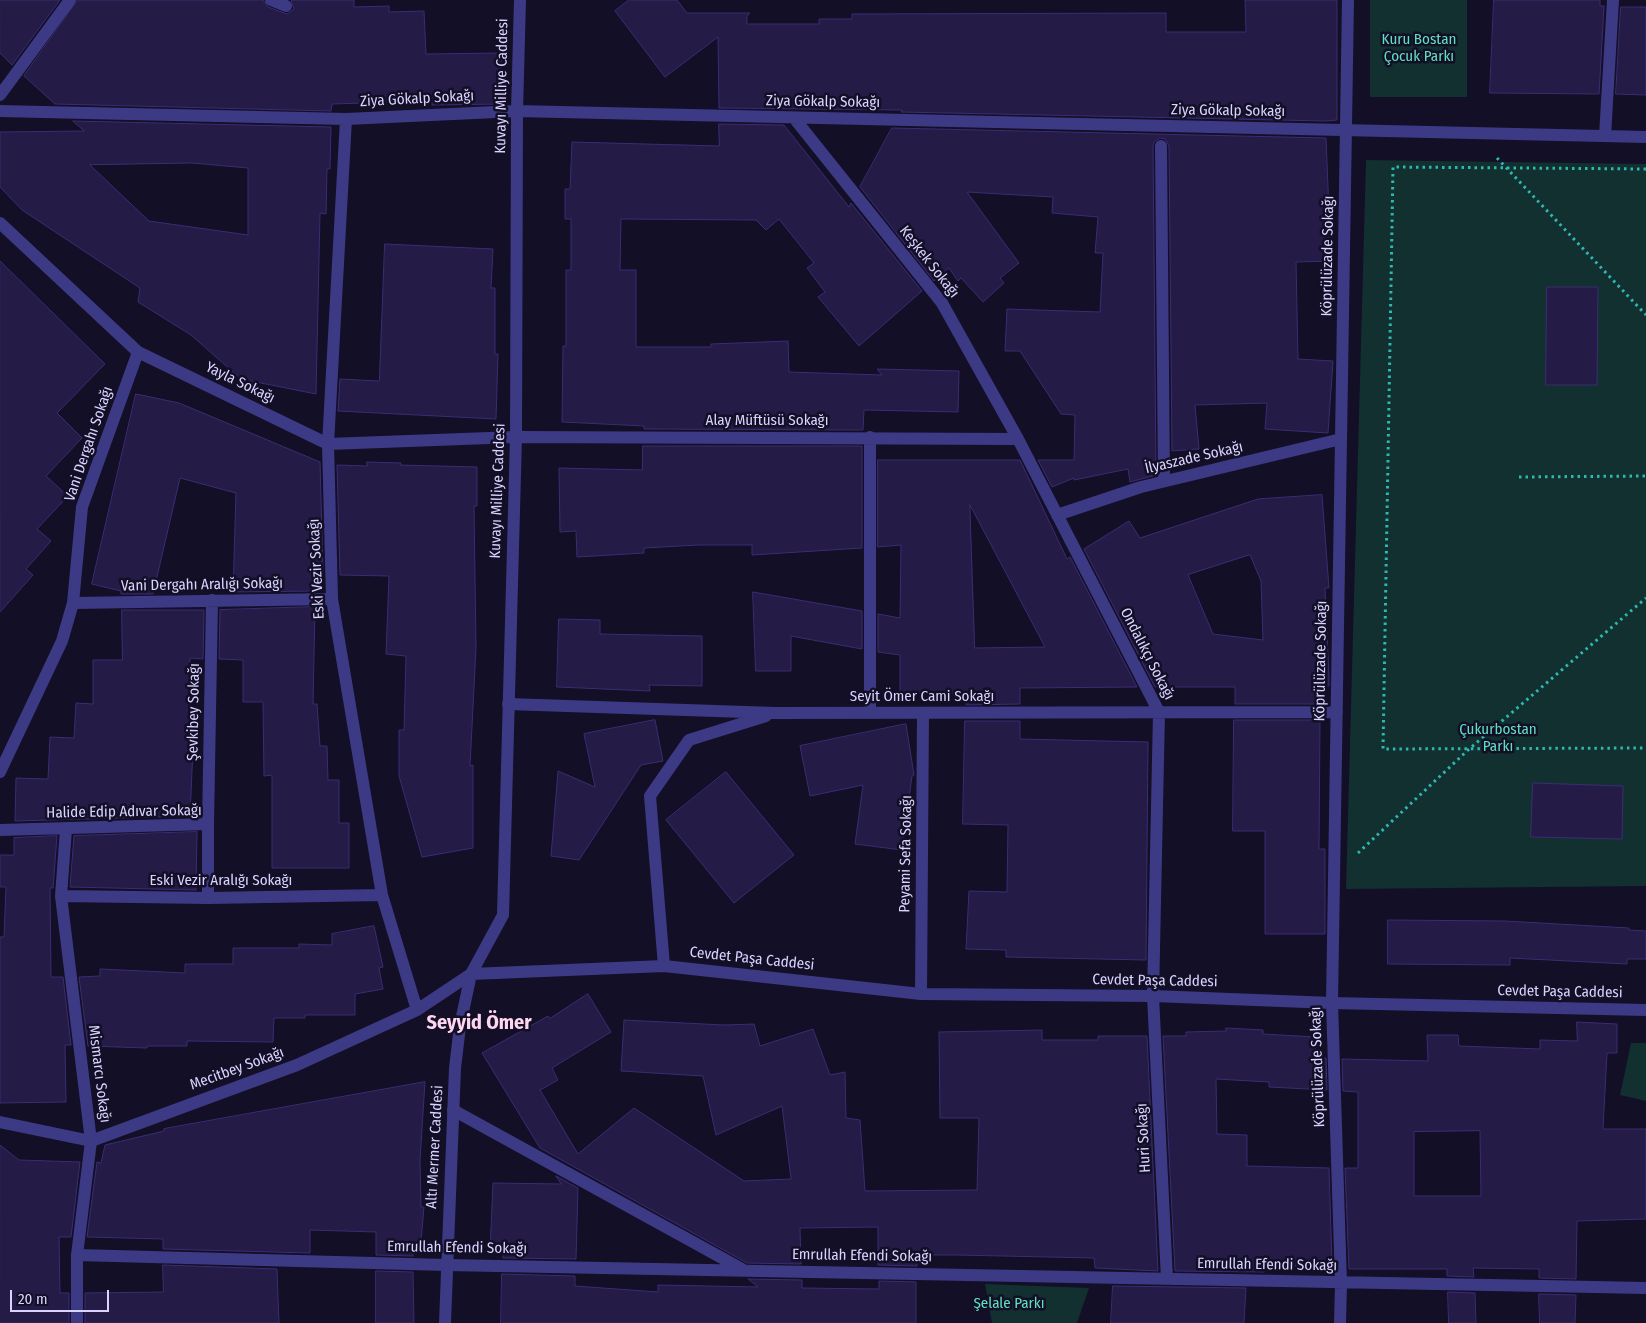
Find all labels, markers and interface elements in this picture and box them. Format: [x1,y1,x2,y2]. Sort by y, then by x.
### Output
street label: Kuvayı Milliye Caddesi [492,18,512,154]
park label: Kuru Bostan Çocuk Parkı [1382,31,1456,66]
street label: Ziya Gökalp Sokağı [359,87,475,111]
street label: Ziya Gökalp Sokağı [766,92,880,112]
street label: Ziya Gökalp Sokağı [1171,101,1285,121]
street label: Köprülüzade Sokağı [1318,196,1338,316]
street label: Keşkek Sokağı [895,222,963,302]
street label: Yayla Sokağı [202,358,278,408]
street label: Vani Dergahı Sokağı [61,384,117,504]
street label: Alay Müftüsü Sokağı [706,412,828,430]
street label: Kuvayı Milliye Caddesi [487,423,509,559]
street label: İlyaszade Sokağı [1143,438,1245,478]
street label: Eski Vezir Sokağı [305,518,329,620]
street label: Vani Dergahı Aralığı Sokağı [121,575,283,595]
street label: Köprülüzade Sokağı [1311,601,1331,721]
street label: Ondalıkçı Sokağı [1116,605,1178,703]
street label: Şevkibey Sokağı [184,663,204,761]
street label: Seyit Ömer Cami Sokağı [850,688,994,706]
park label: Çukurbostan Parkı [1459,721,1537,756]
street label: Peyami Sefa Sokağı [896,795,916,913]
street label: Halide Edip Adıvar Sokağı [46,802,202,822]
street label: Eski Vezir Aralığı Sokağı [150,872,292,890]
street label: Cevdet Paşa Caddesi [689,944,815,974]
street label: Cevdet Paşa Caddesi [1092,971,1218,991]
street label: Cevdet Paşa Caddesi [1497,982,1623,1002]
street label: Köprülüzade Sokağı [1307,1006,1329,1128]
district label: Seyyid Ömer [427,1011,531,1035]
street label: Mismarcı Sokağı [84,1024,114,1124]
street label: Meсitbey Sokağı [187,1044,287,1094]
street label: Altı Mermer Caddesi [423,1085,447,1209]
street label: Huri Sokağı [1133,1103,1155,1173]
street label: Emrullah Efendi Sokağı [387,1238,527,1258]
street label: Emrullah Efendi Sokağı [792,1246,932,1266]
street label: Emrullah Efendi Sokağı [1197,1255,1337,1275]
scale bar [12,1280,111,1312]
text: 20 m [18,1290,48,1308]
park label: Şelale Parkı [973,1295,1045,1313]

